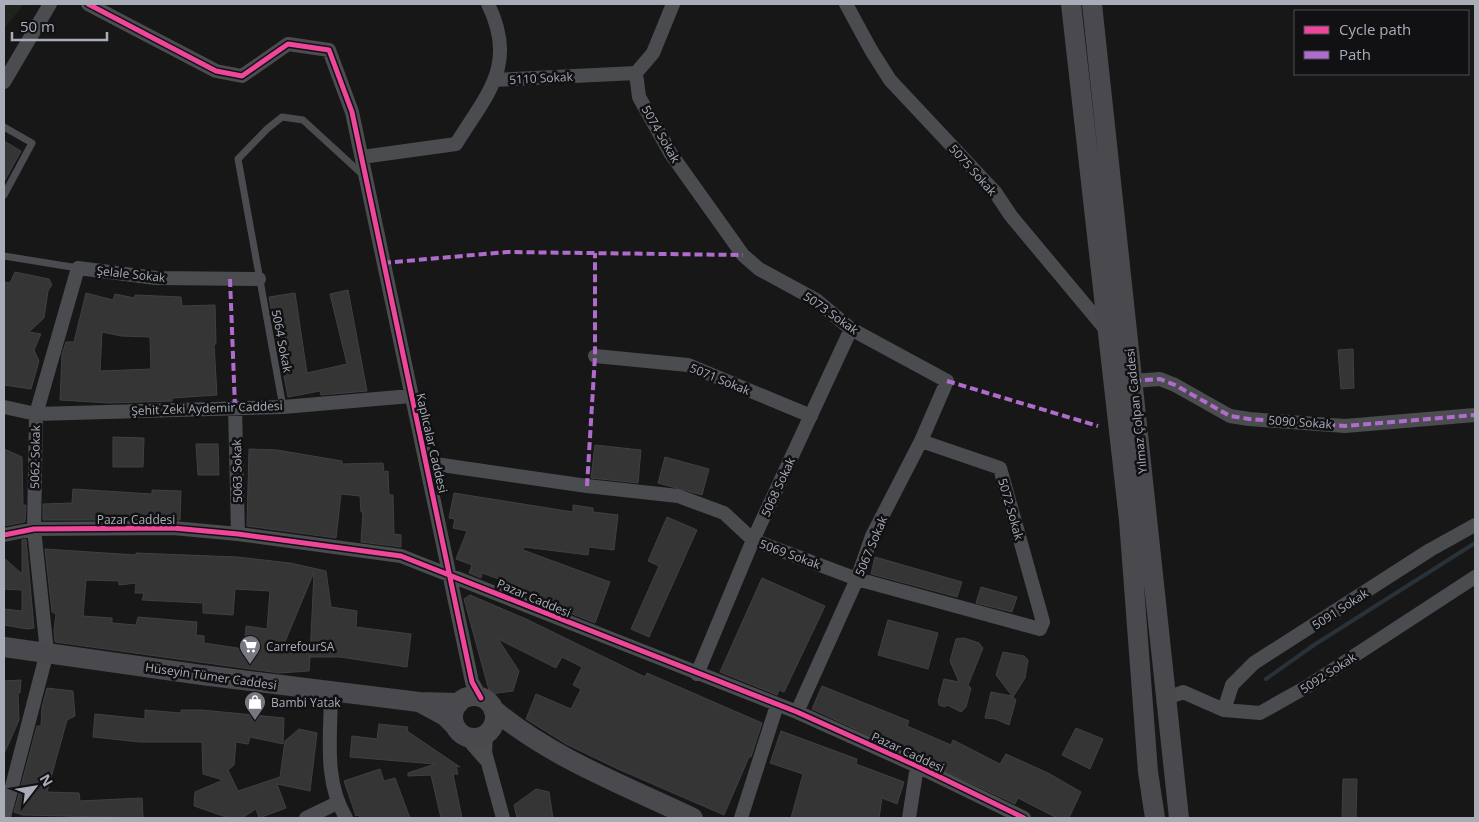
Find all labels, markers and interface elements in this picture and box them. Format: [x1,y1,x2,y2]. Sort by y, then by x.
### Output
scale bar [12,10,108,42]
legend [1294,10,1469,75]
text: 50 m [20,16,55,36]
text: Cycle path [1339,19,1411,39]
text: Path [1339,44,1371,64]
street label: 5110 Sokak [509,68,574,88]
street label: 5074 Sokak [638,102,685,166]
street label: 5075 Sokak [945,141,1001,200]
street label: Şelale Sokak [96,262,167,286]
street label: 5073 Sokak [800,288,863,339]
street label: 5064 Sokak [268,308,297,375]
street label: Yılmaz Çolpan Caddesi [1121,347,1151,475]
street label: 5071 Sokak [687,359,753,399]
street label: Kaplıcalar Caddesi [412,391,452,495]
street label: Şehit Zeki Aydemir Caddesi [131,397,283,419]
street label: 5090 Sokak [1268,411,1333,433]
street label: 5062 Sokak [26,424,44,489]
street label: 5063 Sokak [228,438,246,503]
street label: 5068 Sokak [757,454,799,519]
street label: 5072 Sokak [994,476,1028,543]
street label: Pazar Caddesi [97,511,175,528]
street label: 5067 Sokak [851,513,892,579]
street label: 5069 Sokak [757,535,823,573]
street label: Pazar Caddesi [494,575,574,621]
street label: 5091 Sokak [1309,584,1372,633]
supermarket icon: CarrefourSA [238,634,262,665]
place label: CarrefourSA [266,638,335,655]
street label: 5092 Sokak [1297,648,1360,697]
street label: Hüseyin Tümer Caddesi [144,658,278,694]
shop icon: Bambi Yatak [243,690,267,721]
place label: Bambi Yatak [271,694,341,711]
street label: Pazar Caddesi [869,728,947,776]
north arrow [10,762,60,812]
text: N [35,770,58,790]

